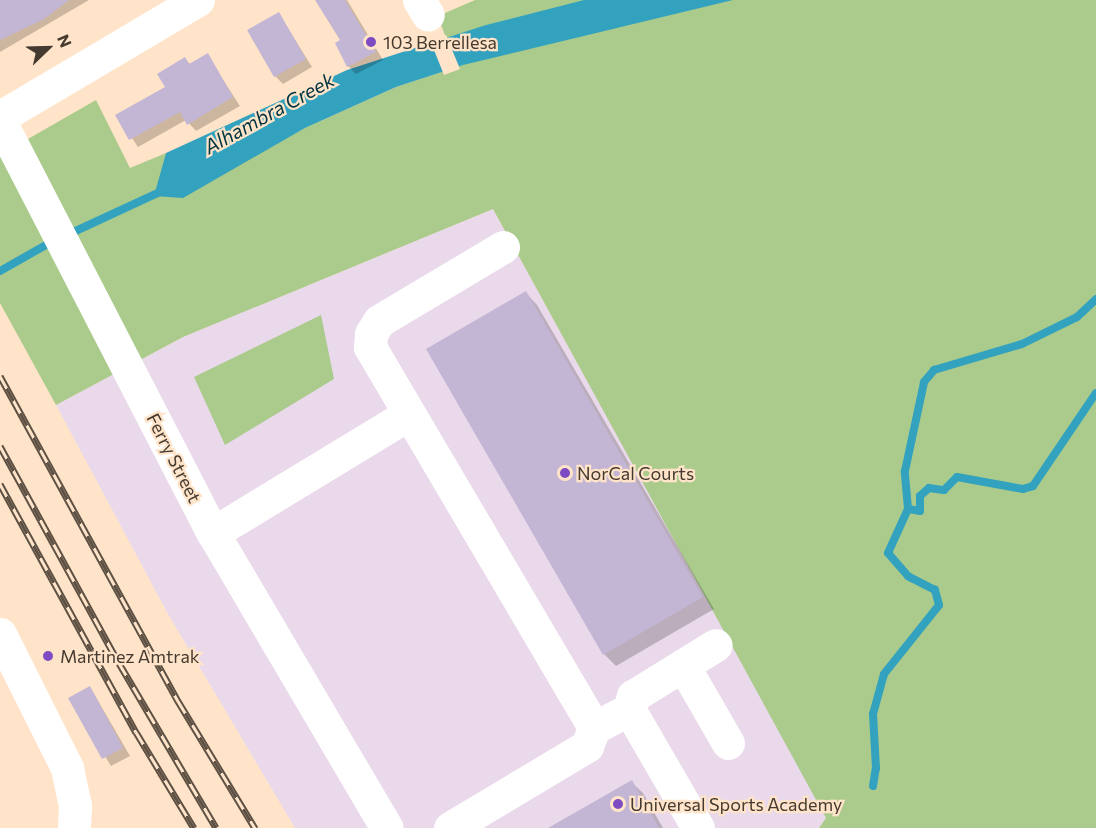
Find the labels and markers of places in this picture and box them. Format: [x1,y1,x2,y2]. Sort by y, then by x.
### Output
place label: 103 Berrellesa [383,31,497,53]
marker: 103 Berrellesa [364,35,378,49]
place label: NorCal Courts [577,462,694,484]
marker: NorCal Courts [558,466,572,480]
place label: Martinez Amtrak [60,645,200,667]
marker: Martinez Amtrak [41,649,55,663]
place label: Universal Sports Academy [630,793,842,815]
marker: Universal Sports Academy [611,797,625,811]

